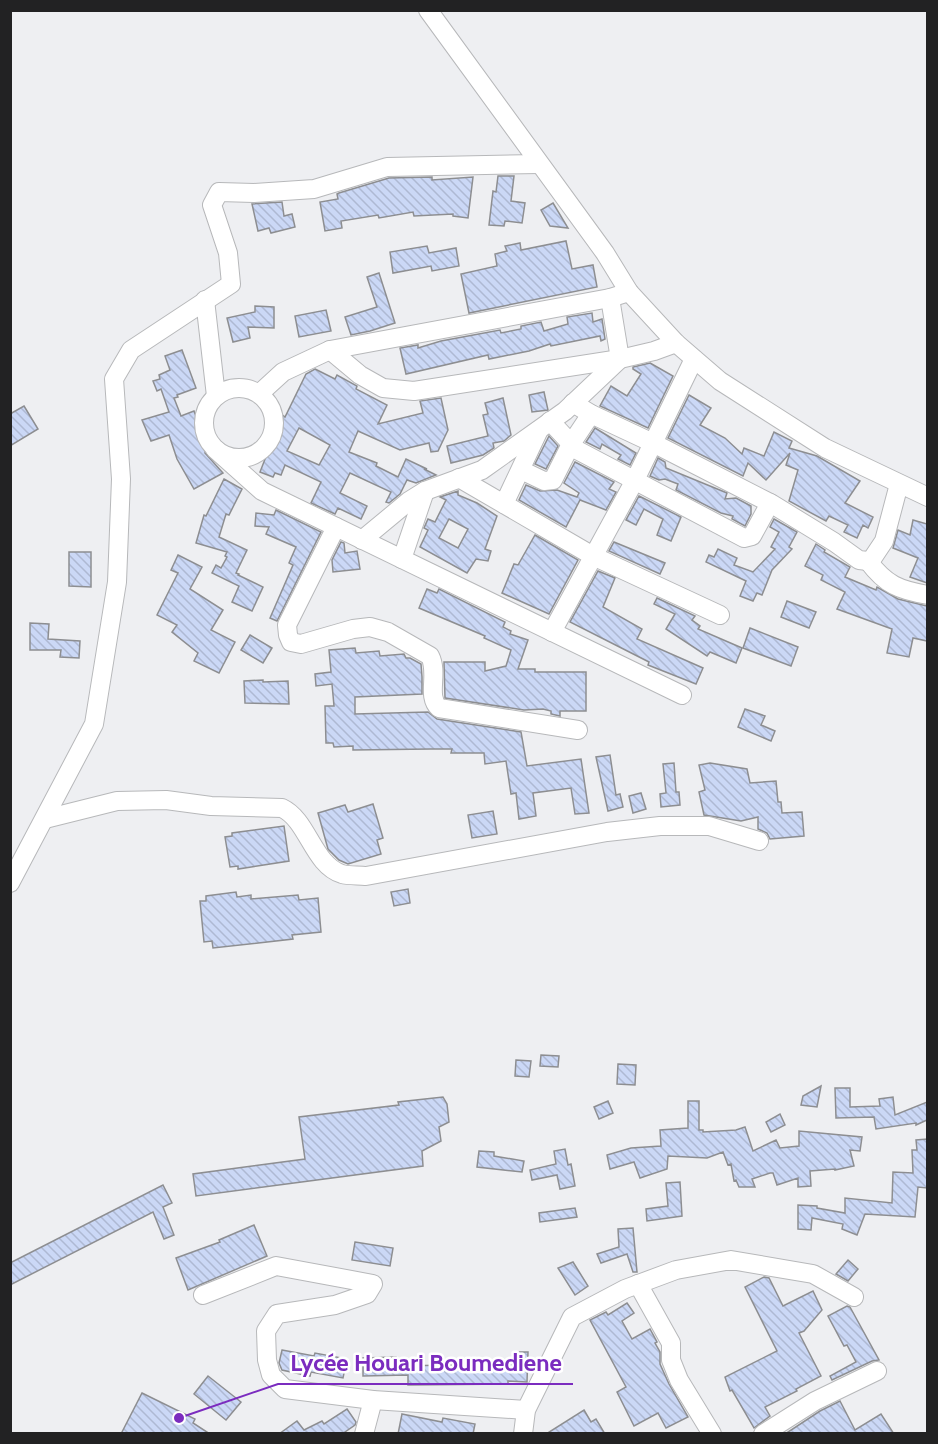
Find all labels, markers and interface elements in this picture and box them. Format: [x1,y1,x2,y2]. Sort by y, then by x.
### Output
callout: Lycée Houari Boumediene [278,1342,573,1384]
text: Lycée Houari Boumediene [290,1348,562,1377]

